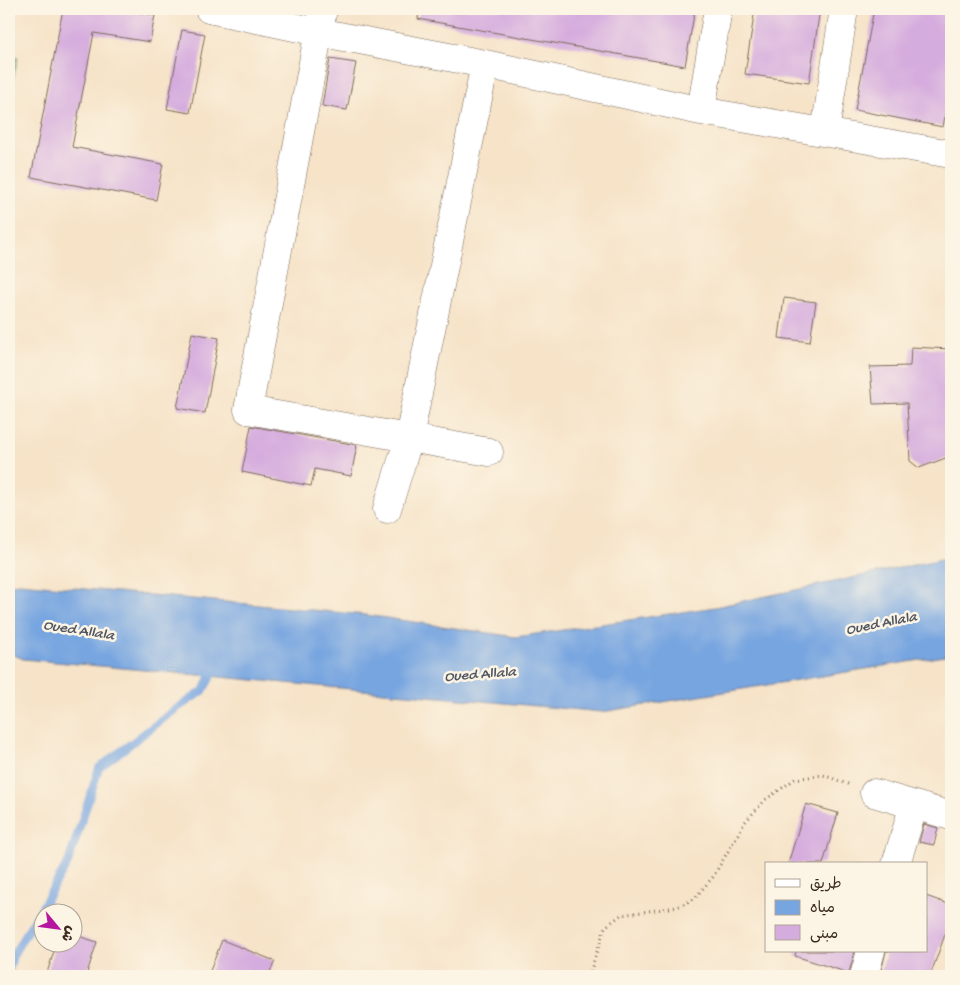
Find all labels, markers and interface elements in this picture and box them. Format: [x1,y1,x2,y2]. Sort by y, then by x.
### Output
water label: Oued Allala [845,608,920,640]
water label: Oued Allala [42,616,117,646]
water label: Oued Allala [444,663,518,686]
legend [765,862,928,952]
text: طريق [810,876,842,894]
text: مياه [810,900,835,918]
north arrow [32,902,82,952]
text: ش [56,922,78,944]
text: مبنى [810,926,838,944]

